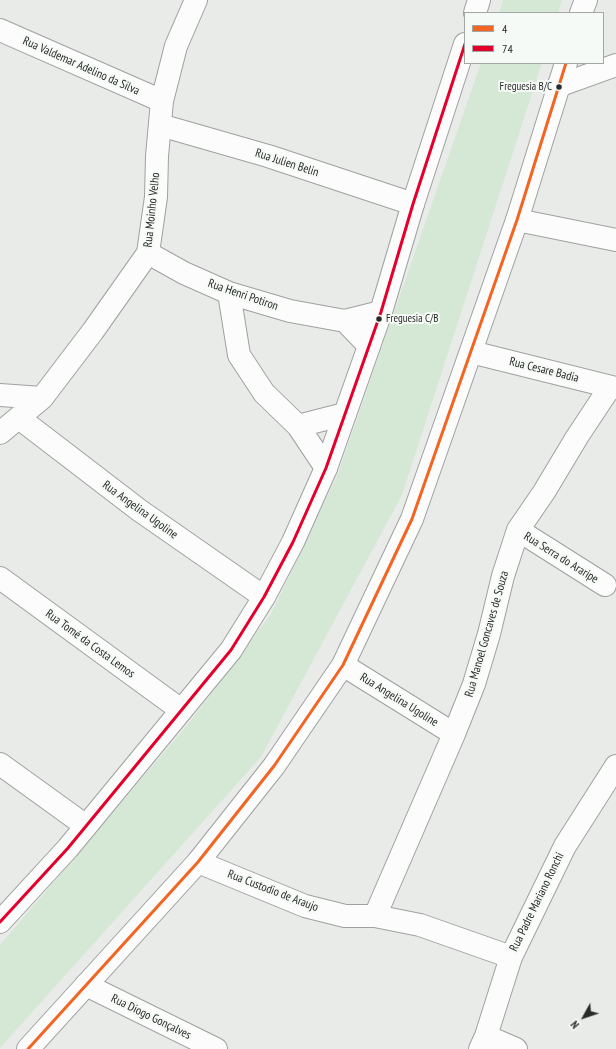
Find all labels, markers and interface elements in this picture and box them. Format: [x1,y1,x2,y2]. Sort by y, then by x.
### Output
legend [464,12,604,64]
text: 4 [502,21,507,36]
street label: Rua Valdemar Adelino da Silva [20,34,142,98]
text: 74 [502,41,513,56]
place label: Freguesia B/C [500,80,552,94]
marker: Freguesia B/C [554,82,564,92]
street label: Rua Julien Belin [253,146,321,180]
street label: Rua Moinho Velho [141,172,163,248]
street label: Rua Henri Potiron [206,276,280,314]
place label: Freguesia C/B [386,312,438,326]
marker: Freguesia C/B [374,314,384,324]
street label: Rua Cesare Badia [508,354,580,386]
street label: Rua Angelina Ugoline [100,478,180,542]
street label: Rua Serra do Araripe [521,529,601,587]
street label: Rua Manoel Goncaves de Souza [462,569,512,699]
street label: Rua Tomé da Costa Lemos [42,607,138,681]
street label: Rua Angelina Ugoline [357,670,441,730]
street label: Rua Padre Mariano Ronchi [507,850,567,954]
street label: Rua Custodio de Araujo [225,867,321,915]
street label: Rua Diogo Gonçalves [109,991,193,1043]
north arrow [564,997,604,1037]
text: N [568,1018,582,1031]

